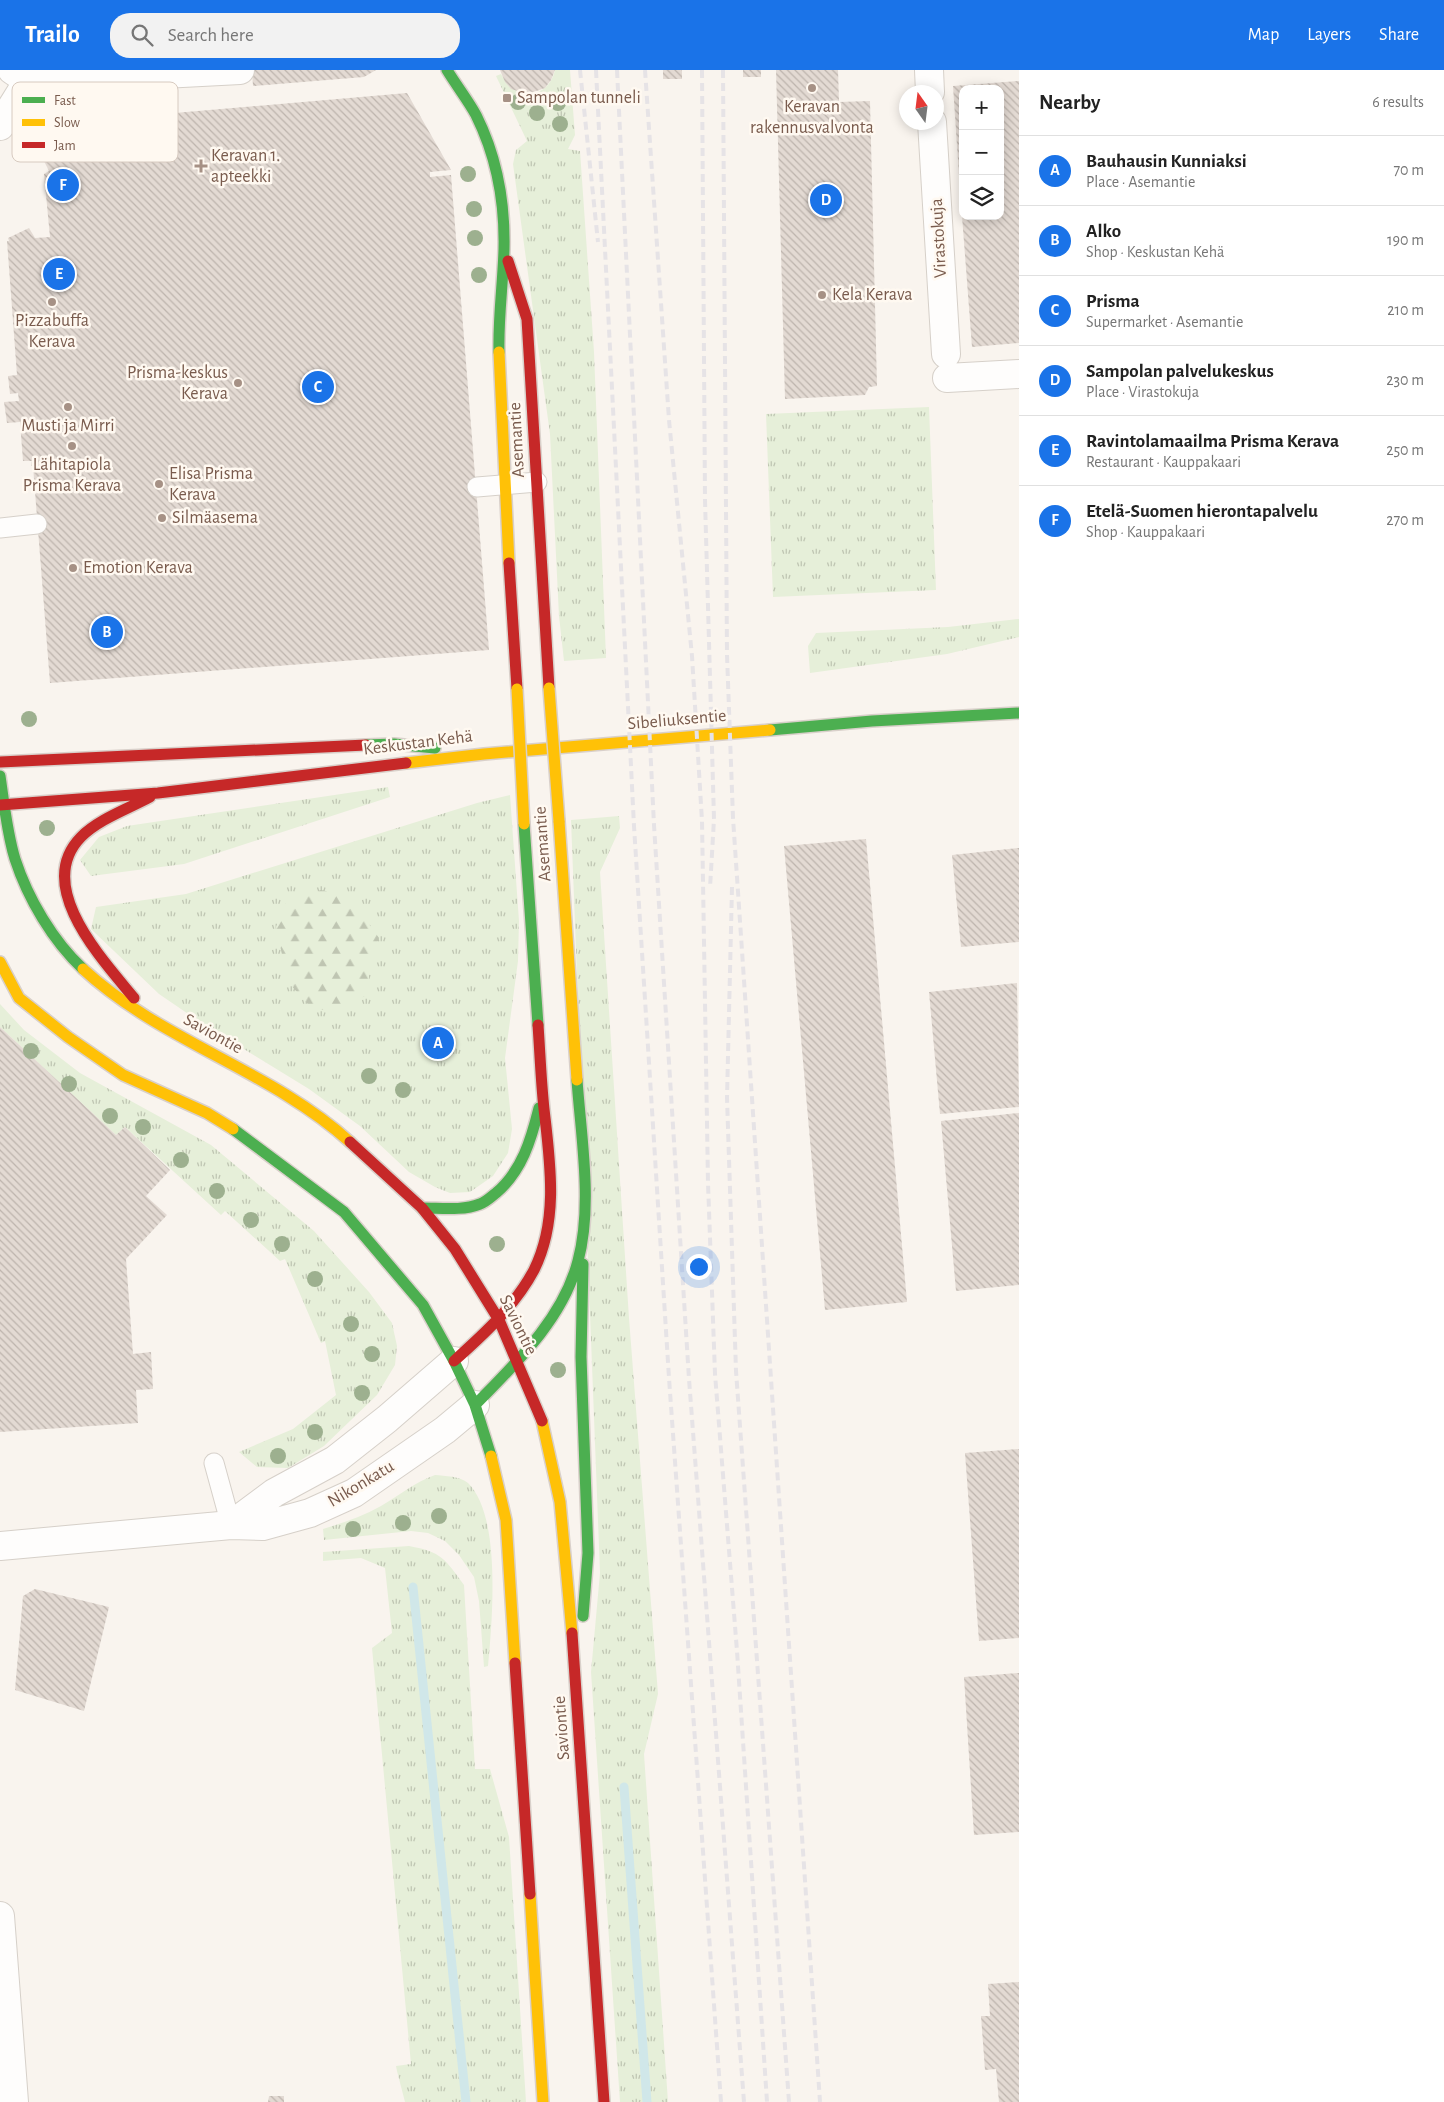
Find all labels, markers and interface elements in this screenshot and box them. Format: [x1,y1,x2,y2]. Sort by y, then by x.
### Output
search box [110,13,460,58]
icon: search [128,21,156,49]
text: Trailo [25,23,80,47]
text: Search here [168,26,254,45]
text: Map [1248,26,1279,44]
text: Layers [1307,26,1351,44]
text: Share [1379,26,1419,44]
legend [12,82,178,162]
marker: Keravan rakennusvalvonta [806,82,818,94]
north arrow [899,85,944,130]
map controls [959,85,1004,220]
button: + [959,85,1004,130]
place label: Sampolan tunneli [517,89,641,107]
marker: Sampolan tunneli [501,92,513,104]
text: Nearby [1039,92,1100,113]
text: Fast [54,94,76,108]
text: 6 results [1372,94,1424,110]
place label: Keravan rakennusvalvonta [750,98,874,137]
text: Slow [54,116,81,130]
button: − [959,130,1004,175]
text: Jam [54,139,76,153]
place label: Keravan 1. apteekki [211,147,280,186]
text: Bauhausin Kunniaksi [1086,152,1247,171]
marker: Keravan 1. apteekki [195,160,207,172]
text: A [1050,162,1060,178]
text: 70 m [1393,162,1424,178]
pin: F [47,166,79,204]
text: Place · Asemantie [1086,174,1195,190]
button: layers [959,175,1004,220]
pin: D [810,181,842,219]
street label: Virastokuja [928,198,950,278]
text: Alko [1086,222,1121,241]
text: B [1050,232,1060,248]
text: 190 m [1387,232,1424,248]
text: Shop · Keskustan Kehä [1086,244,1224,260]
pin: E [43,255,75,293]
place label: Kela Kerava [832,286,913,304]
marker: Kela Kerava [816,289,828,301]
text: Prisma [1086,292,1140,311]
marker: Pizzabuffa Kerava [46,296,58,308]
text: C [1051,302,1059,318]
text: 210 m [1387,302,1424,318]
place label: Pizzabuffa Kerava [15,312,89,351]
text: Supermarket · Asemantie [1086,314,1243,330]
text: Sampolan palvelukeskus [1086,362,1274,381]
place label: Prisma-keskus Kerava [127,364,228,403]
pin: C [302,368,334,406]
text: D [1050,372,1060,388]
text: 230 m [1386,372,1424,388]
marker: Prisma-keskus Kerava [232,377,244,389]
text: Place · Virastokuja [1086,384,1199,400]
marker: Musti ja Mirri [62,401,74,413]
street label: Asemantie [506,402,528,478]
place label: Musti ja Mirri [21,417,115,435]
text: Ravintolamaailma Prisma Kerava [1086,432,1339,451]
marker: Lähitapiola Prisma Kerava [66,440,78,452]
text: E [1051,442,1059,458]
text: 250 m [1386,442,1424,458]
text: Restaurant · Kauppakaari [1086,454,1241,470]
place label: Lähitapiola Prisma Kerava [23,456,121,495]
place label: Elisa Prisma Kerava [169,465,253,504]
marker: Elisa Prisma Kerava [153,478,165,490]
text: Etelä-Suomen hierontapalvelu [1086,502,1318,521]
place label: Silmäasema [172,509,258,527]
marker: Silmäasema [156,512,168,524]
text: F [1051,512,1059,528]
text: 270 m [1386,512,1424,528]
text: Shop · Kauppakaari [1086,524,1205,540]
place label: Emotion Kerava [83,559,193,577]
marker: Emotion Kerava [67,562,79,574]
pin: B [91,613,123,651]
street label: Sibeliuksentie [627,707,727,733]
street label: Keskustan Kehä [362,727,474,759]
street label: Asemantie [531,806,555,882]
street label: Saviontie [180,1010,246,1058]
pin: A [422,1024,454,1062]
your location [686,1254,712,1280]
street label: Saviontie [496,1292,540,1358]
street label: Nikonkatu [325,1457,397,1511]
street label: Saviontie [551,1695,573,1761]

